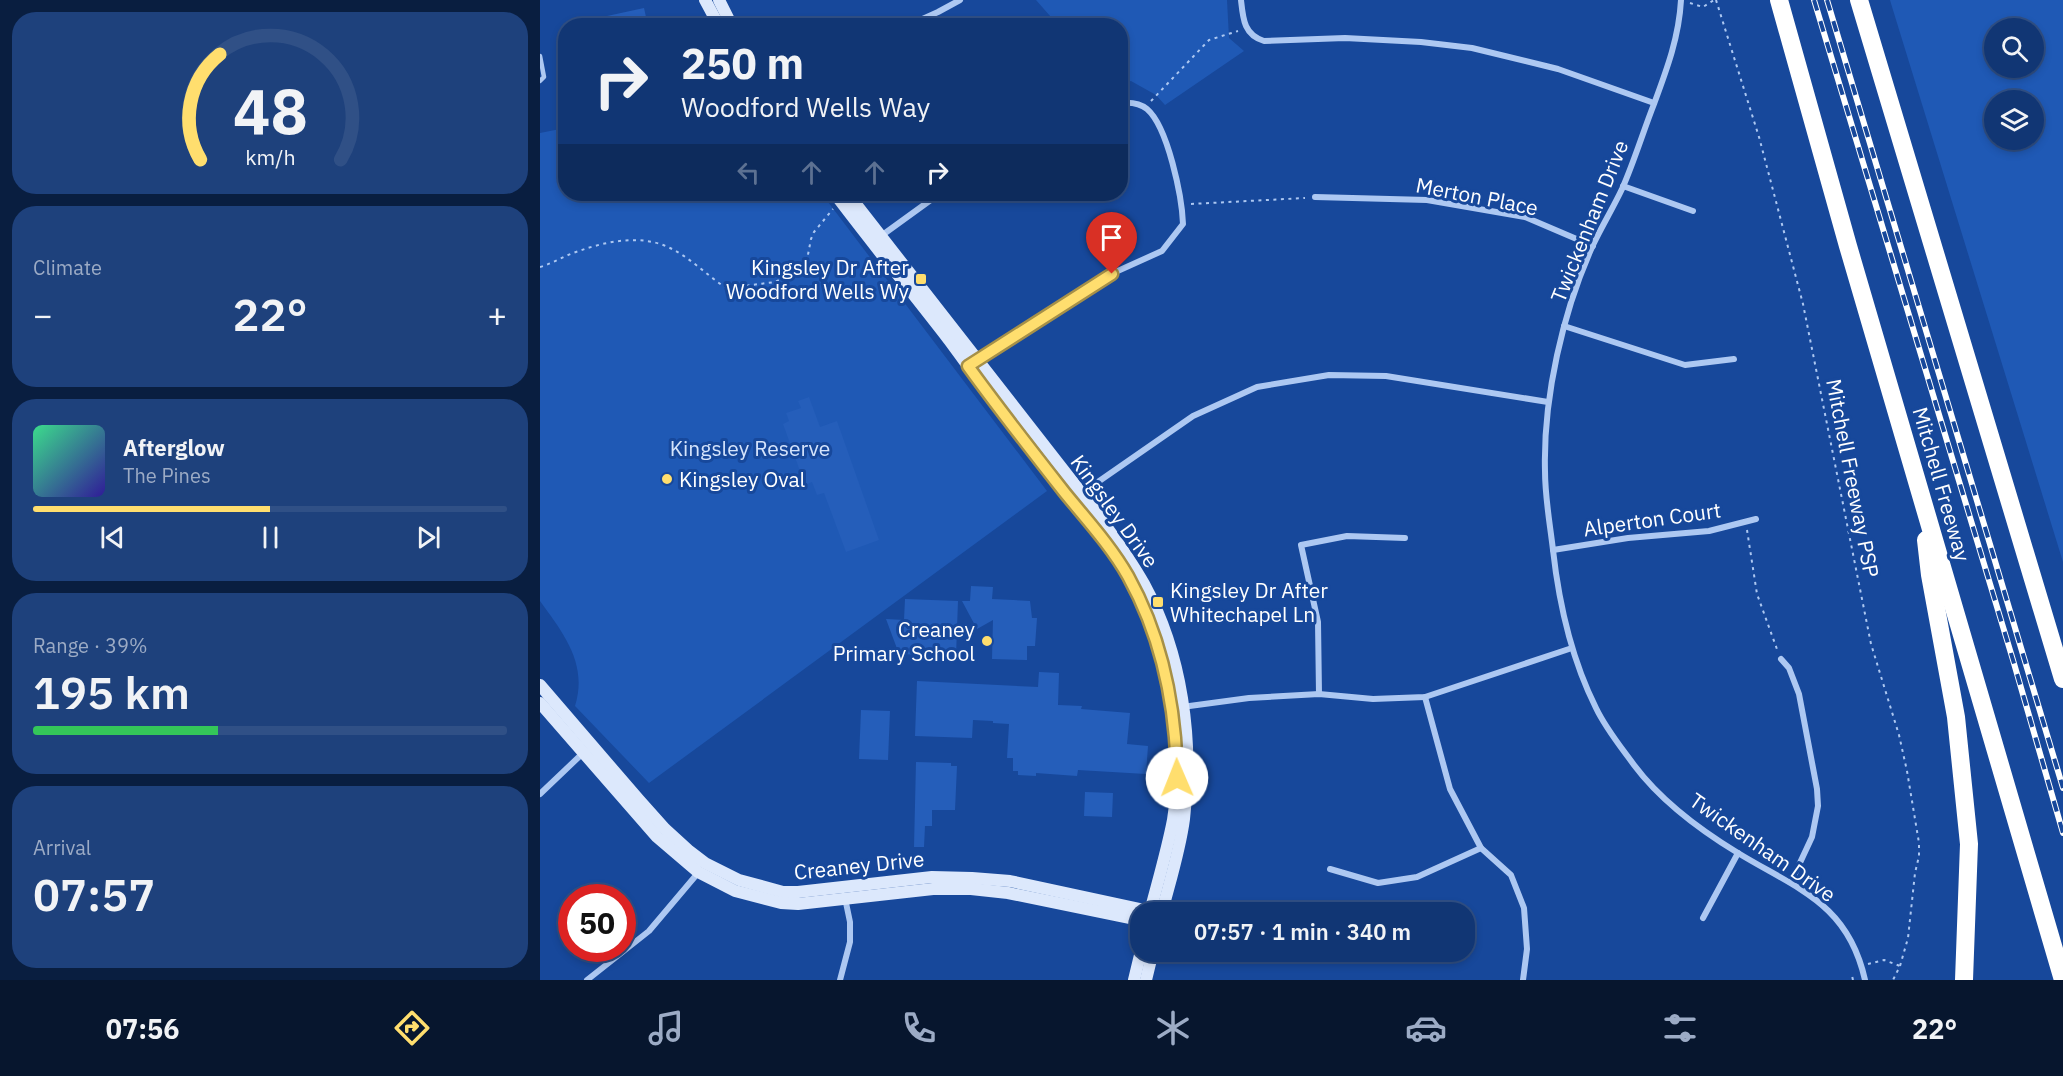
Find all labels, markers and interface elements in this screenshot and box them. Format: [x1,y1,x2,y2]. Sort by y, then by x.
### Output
map controls [1984,18,2044,150]
button: search [1984,18,2044,78]
text: 250 m [681,36,804,91]
icon: right [582,42,660,120]
text: 48 [233,70,307,151]
text: Woodford Wells Way [681,89,930,124]
button: layers [1984,90,2044,150]
street label: Twickenham Drive [1544,136,1634,306]
text: km/h [245,143,295,171]
icon: left [732,156,765,189]
icon: ahead [795,156,828,189]
icon: ahead [858,156,891,189]
icon: right [921,156,954,189]
street label: Merton Place [1414,170,1540,222]
pin [1086,212,1137,274]
icon: arrive [1095,221,1128,254]
place label: Kingsley Dr After Woodford Wells Wy [726,253,910,305]
text: Climate [33,254,102,281]
marker: Kingsley Dr After Woodford Wells Wy [914,272,928,286]
text: 22° [232,285,308,343]
text: − [33,293,53,336]
text: + [487,293,507,336]
street label: Mitchell Freeway PSP [1820,376,1886,580]
street label: Mitchell Freeway [1907,404,1978,565]
text: Afterglow [123,433,225,462]
park label: Kingsley Reserve [670,434,830,462]
street label: Kingsley Drive [1065,449,1165,573]
text: The Pines [123,462,211,489]
place label: Kingsley Oval [679,465,806,493]
marker: Kingsley Oval [660,472,674,486]
street label: Alperton Court [1581,495,1723,543]
icon: previous [96,521,129,554]
icon: pause [254,521,287,554]
icon: next [412,521,445,554]
place label: Kingsley Dr After Whitechapel Ln [1170,576,1328,628]
marker: Kingsley Dr After Whitechapel Ln [1151,595,1165,609]
place label: Creaney Primary School [833,615,976,667]
text: Range · 39% [33,632,148,659]
marker: Creaney Primary School [980,634,994,648]
text: 195 km [33,663,190,721]
position arrow [1145,746,1209,810]
street label: Twickenham Drive [1684,786,1842,908]
text: Arrival [33,834,91,861]
street label: Creaney Drive [792,844,926,886]
text: 07:57 [33,865,155,923]
speed limit sign: 50 [558,884,636,962]
text: 07:57 · 1 min · 340 m [1194,917,1411,946]
icon: directions [391,1007,433,1049]
icon: music [645,1007,687,1049]
icon: phone [898,1007,940,1049]
icon: climate [1152,1007,1194,1049]
icon: car [1405,1007,1447,1049]
icon: filters [1659,1007,1701,1049]
text: 07:56 [106,1011,179,1046]
text: 22° [1912,1011,1957,1046]

